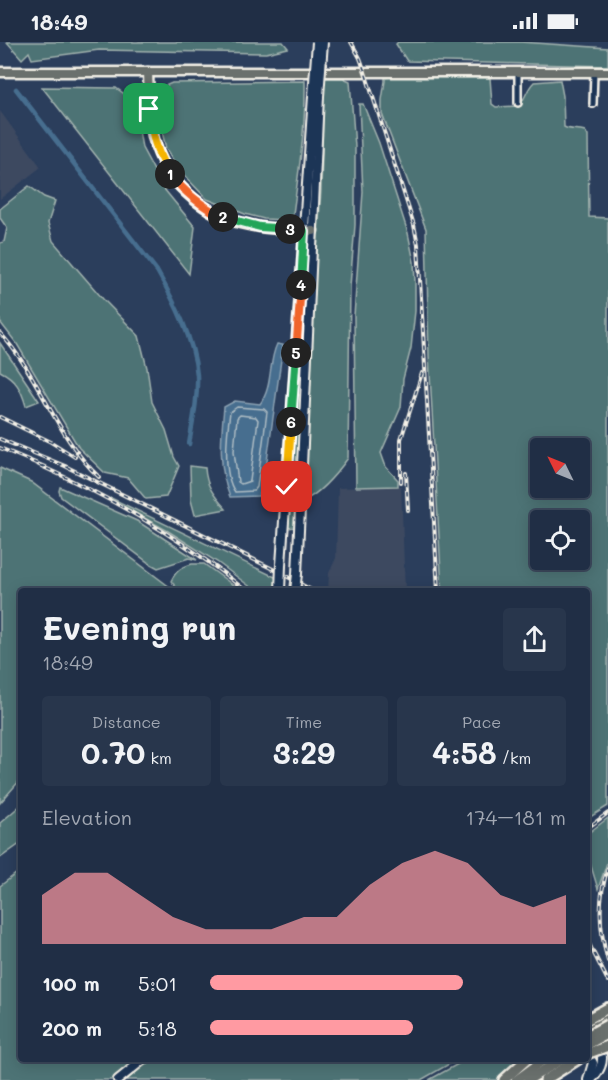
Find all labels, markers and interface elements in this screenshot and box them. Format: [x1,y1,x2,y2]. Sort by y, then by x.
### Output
text: 18:49 [30,7,88,36]
pin [123,83,174,134]
icon: arrive [132,92,165,125]
pin: 1 [155,159,185,189]
text: 1 [166,163,174,184]
pin: 2 [208,202,238,232]
text: 2 [219,206,227,227]
pin: 3 [275,214,305,244]
text: 3 [285,218,295,239]
pin: 4 [286,270,316,300]
text: 4 [296,274,306,295]
pin: 5 [281,338,311,368]
text: 5 [291,342,301,363]
pin: 6 [276,407,306,437]
text: 6 [286,411,296,432]
north arrow [530,438,590,498]
map controls [530,438,590,570]
pin [261,461,312,512]
icon: check [270,470,303,503]
button: locate [530,510,590,570]
text: Evening run [42,605,236,648]
button: share [503,608,566,671]
text: 18:49 [42,649,93,675]
text: Distance [92,711,161,732]
text: Time [286,711,322,732]
text: Pace [462,711,501,732]
text: 0.70 [81,732,145,772]
text: 3:29 [273,732,335,772]
text: 4:58 [432,732,497,772]
text: km [145,747,172,768]
text: /km [497,747,531,768]
text: Elevation [42,804,132,830]
text: 174–181 m [466,804,566,830]
text: 100 m [42,970,100,996]
text: 5:01 [138,970,177,996]
text: 200 m [42,1015,102,1041]
text: 5:18 [138,1015,177,1041]

